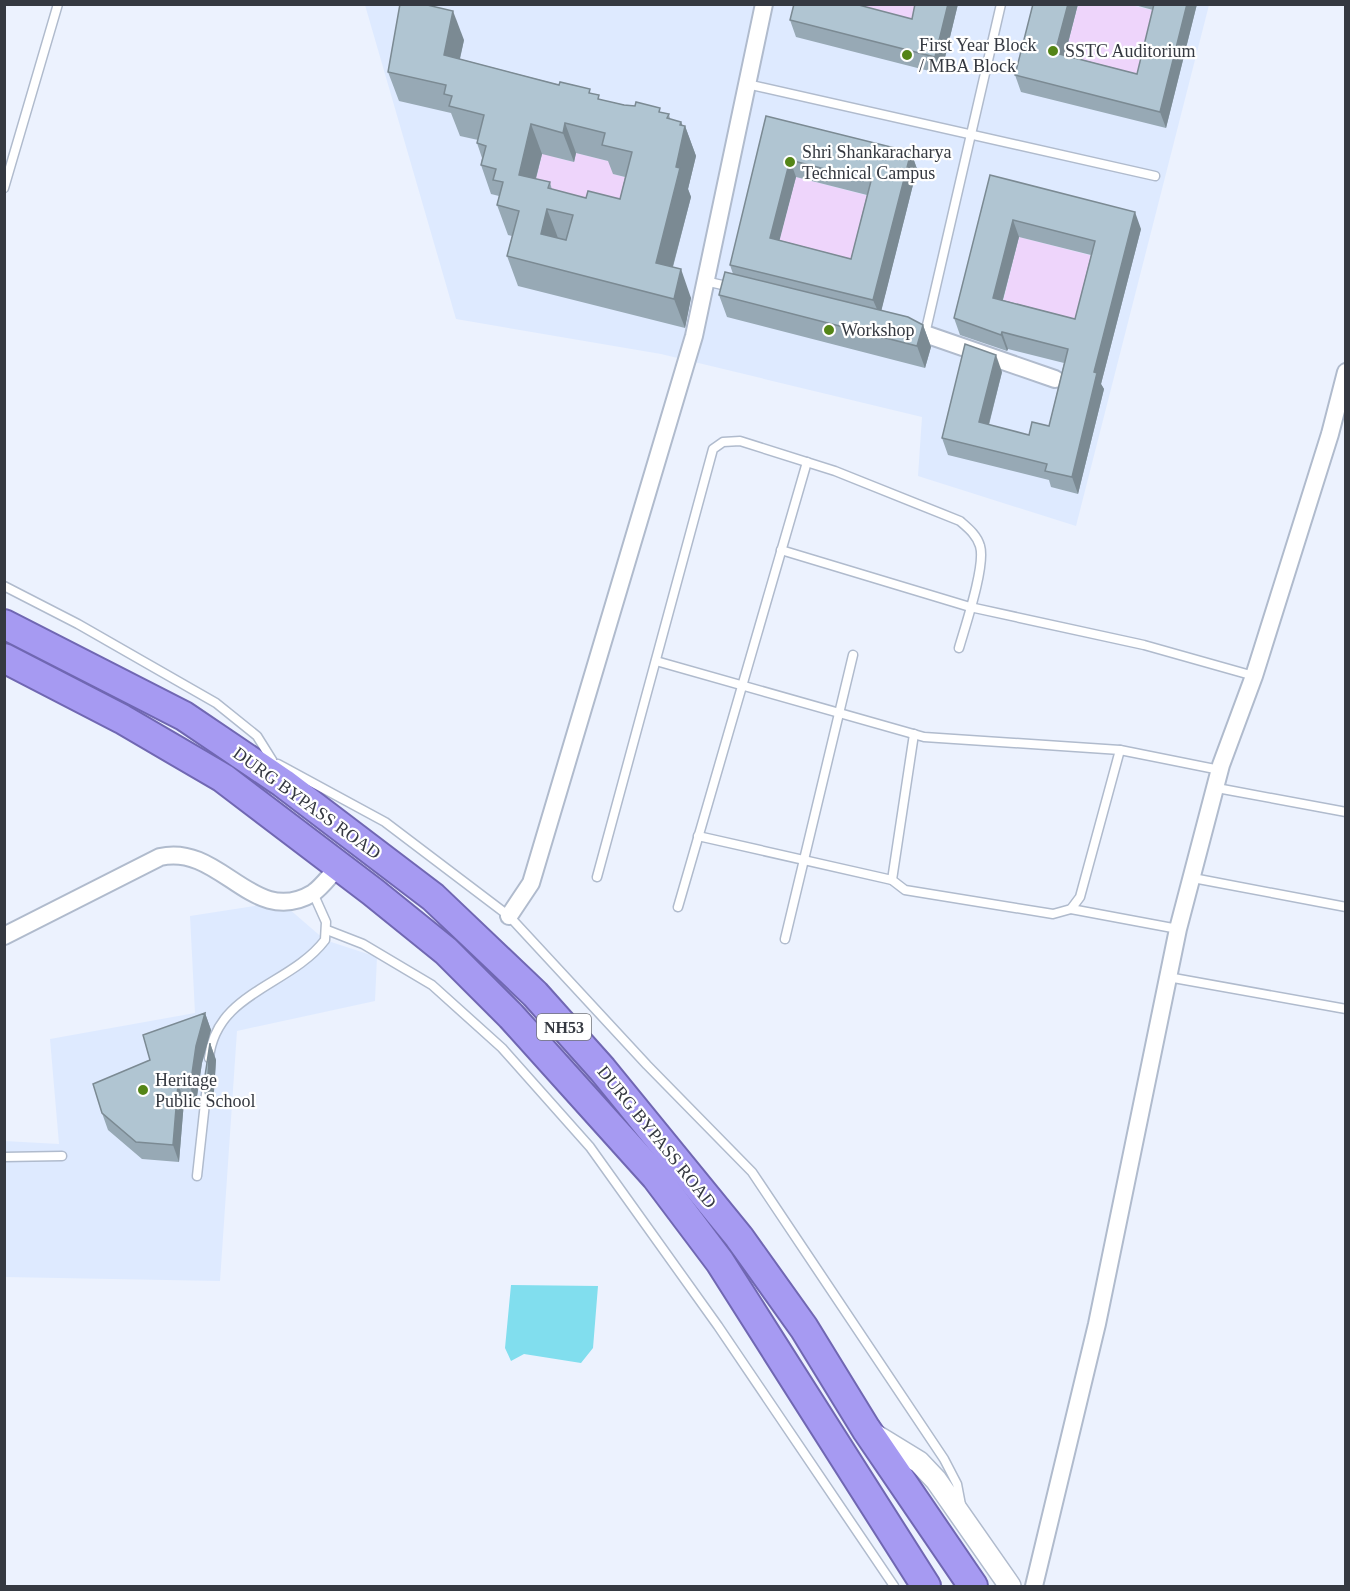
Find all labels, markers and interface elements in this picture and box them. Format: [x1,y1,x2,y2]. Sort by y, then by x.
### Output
place label: First Year Block / MBA Block [919,35,1037,76]
place label: SSTC Auditorium [1065,41,1196,61]
marker: SSTC Auditorium [1046,44,1060,58]
marker: First Year Block / MBA Block [900,48,914,62]
place label: Shri Shankaracharya Technical Campus [802,142,951,183]
marker: Shri Shankaracharya Technical Campus [783,155,797,169]
place label: Workshop [841,320,915,340]
marker: Workshop [822,323,836,337]
street label: DURG BYPASS ROAD [229,743,385,863]
road number: NH53 [537,1014,591,1040]
street label: DURG BYPASS ROAD [593,1062,721,1212]
place label: Heritage Public School [155,1070,256,1111]
marker: Heritage Public School [136,1083,150,1097]

